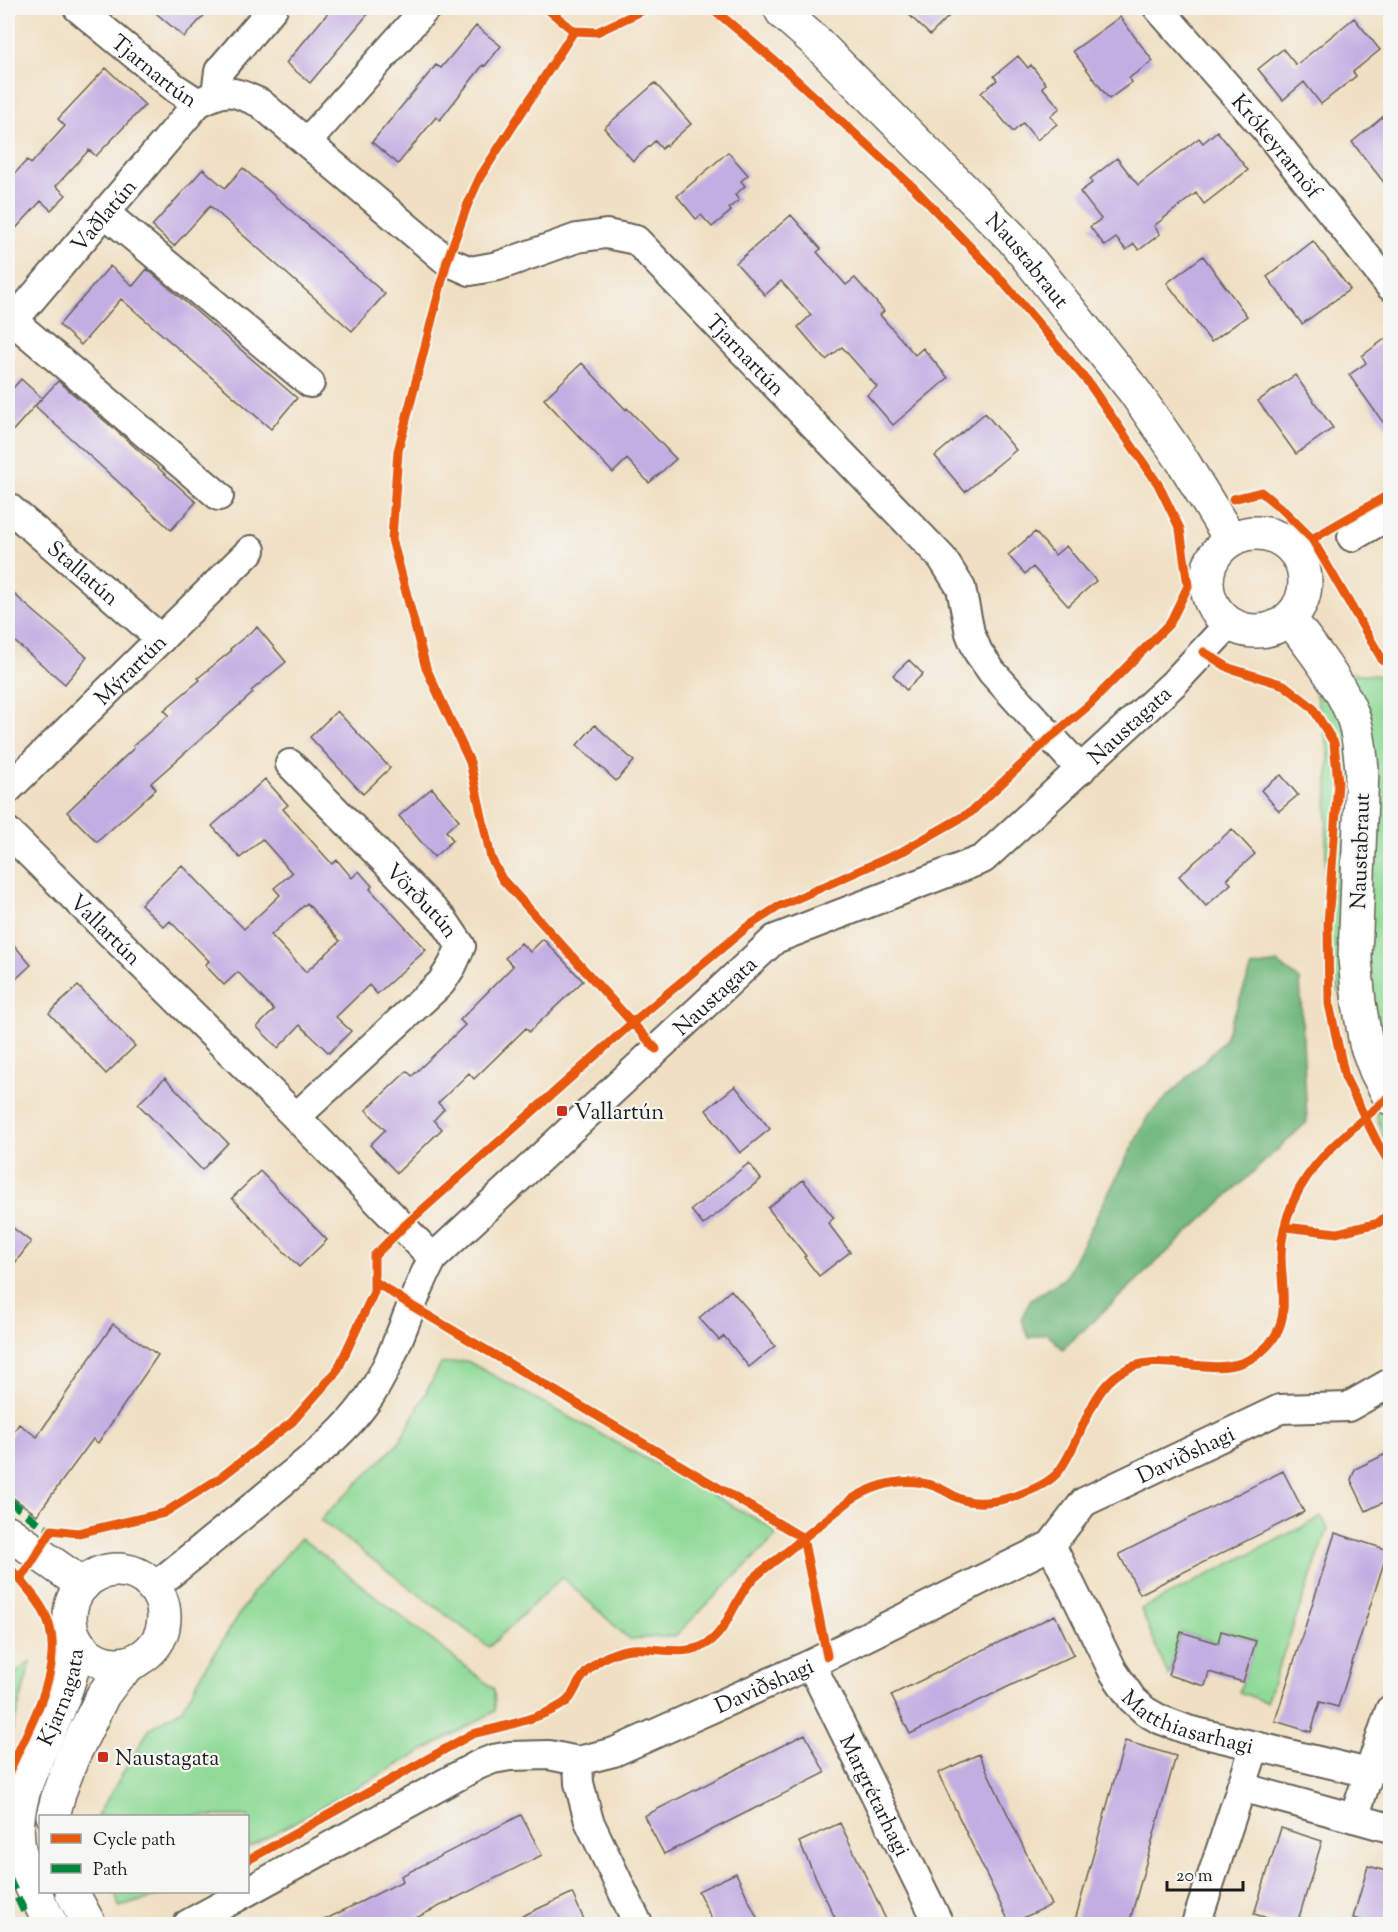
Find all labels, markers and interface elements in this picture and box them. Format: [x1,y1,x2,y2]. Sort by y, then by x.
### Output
street label: Tjarnartún [103,28,203,117]
street label: Krókeyrarnöf [1222,88,1328,208]
street label: Vaðlatún [65,173,146,261]
street label: Naustabraut [977,207,1076,317]
street label: Tjarnartún [697,308,791,405]
street label: Stallatún [39,534,125,615]
street label: Mýrartún [89,628,175,714]
street label: Naustagata [1082,680,1180,774]
street label: Naustabraut [1344,792,1380,910]
street label: Vörðutún [377,857,464,946]
street label: Vallartún [61,888,147,974]
street label: Naustagata [667,950,766,1045]
place label: Vallartún [574,1098,664,1130]
marker: Vallartún [555,1104,569,1118]
street label: Daviðshagi [1132,1420,1241,1494]
street label: Kjarnagata [31,1648,94,1752]
street label: Daviðshagi [710,1652,820,1724]
street label: Matthiasarhagi [1113,1684,1257,1764]
street label: Margrétarhagi [829,1730,916,1863]
place label: Naustagata [115,1744,219,1776]
marker: Naustagata [96,1750,110,1764]
legend [39,1815,249,1893]
text: Cycle path [93,1828,176,1854]
scale bar [1167,1854,1244,1892]
text: Path [93,1858,128,1884]
text: 20 m [1176,1864,1213,1890]

